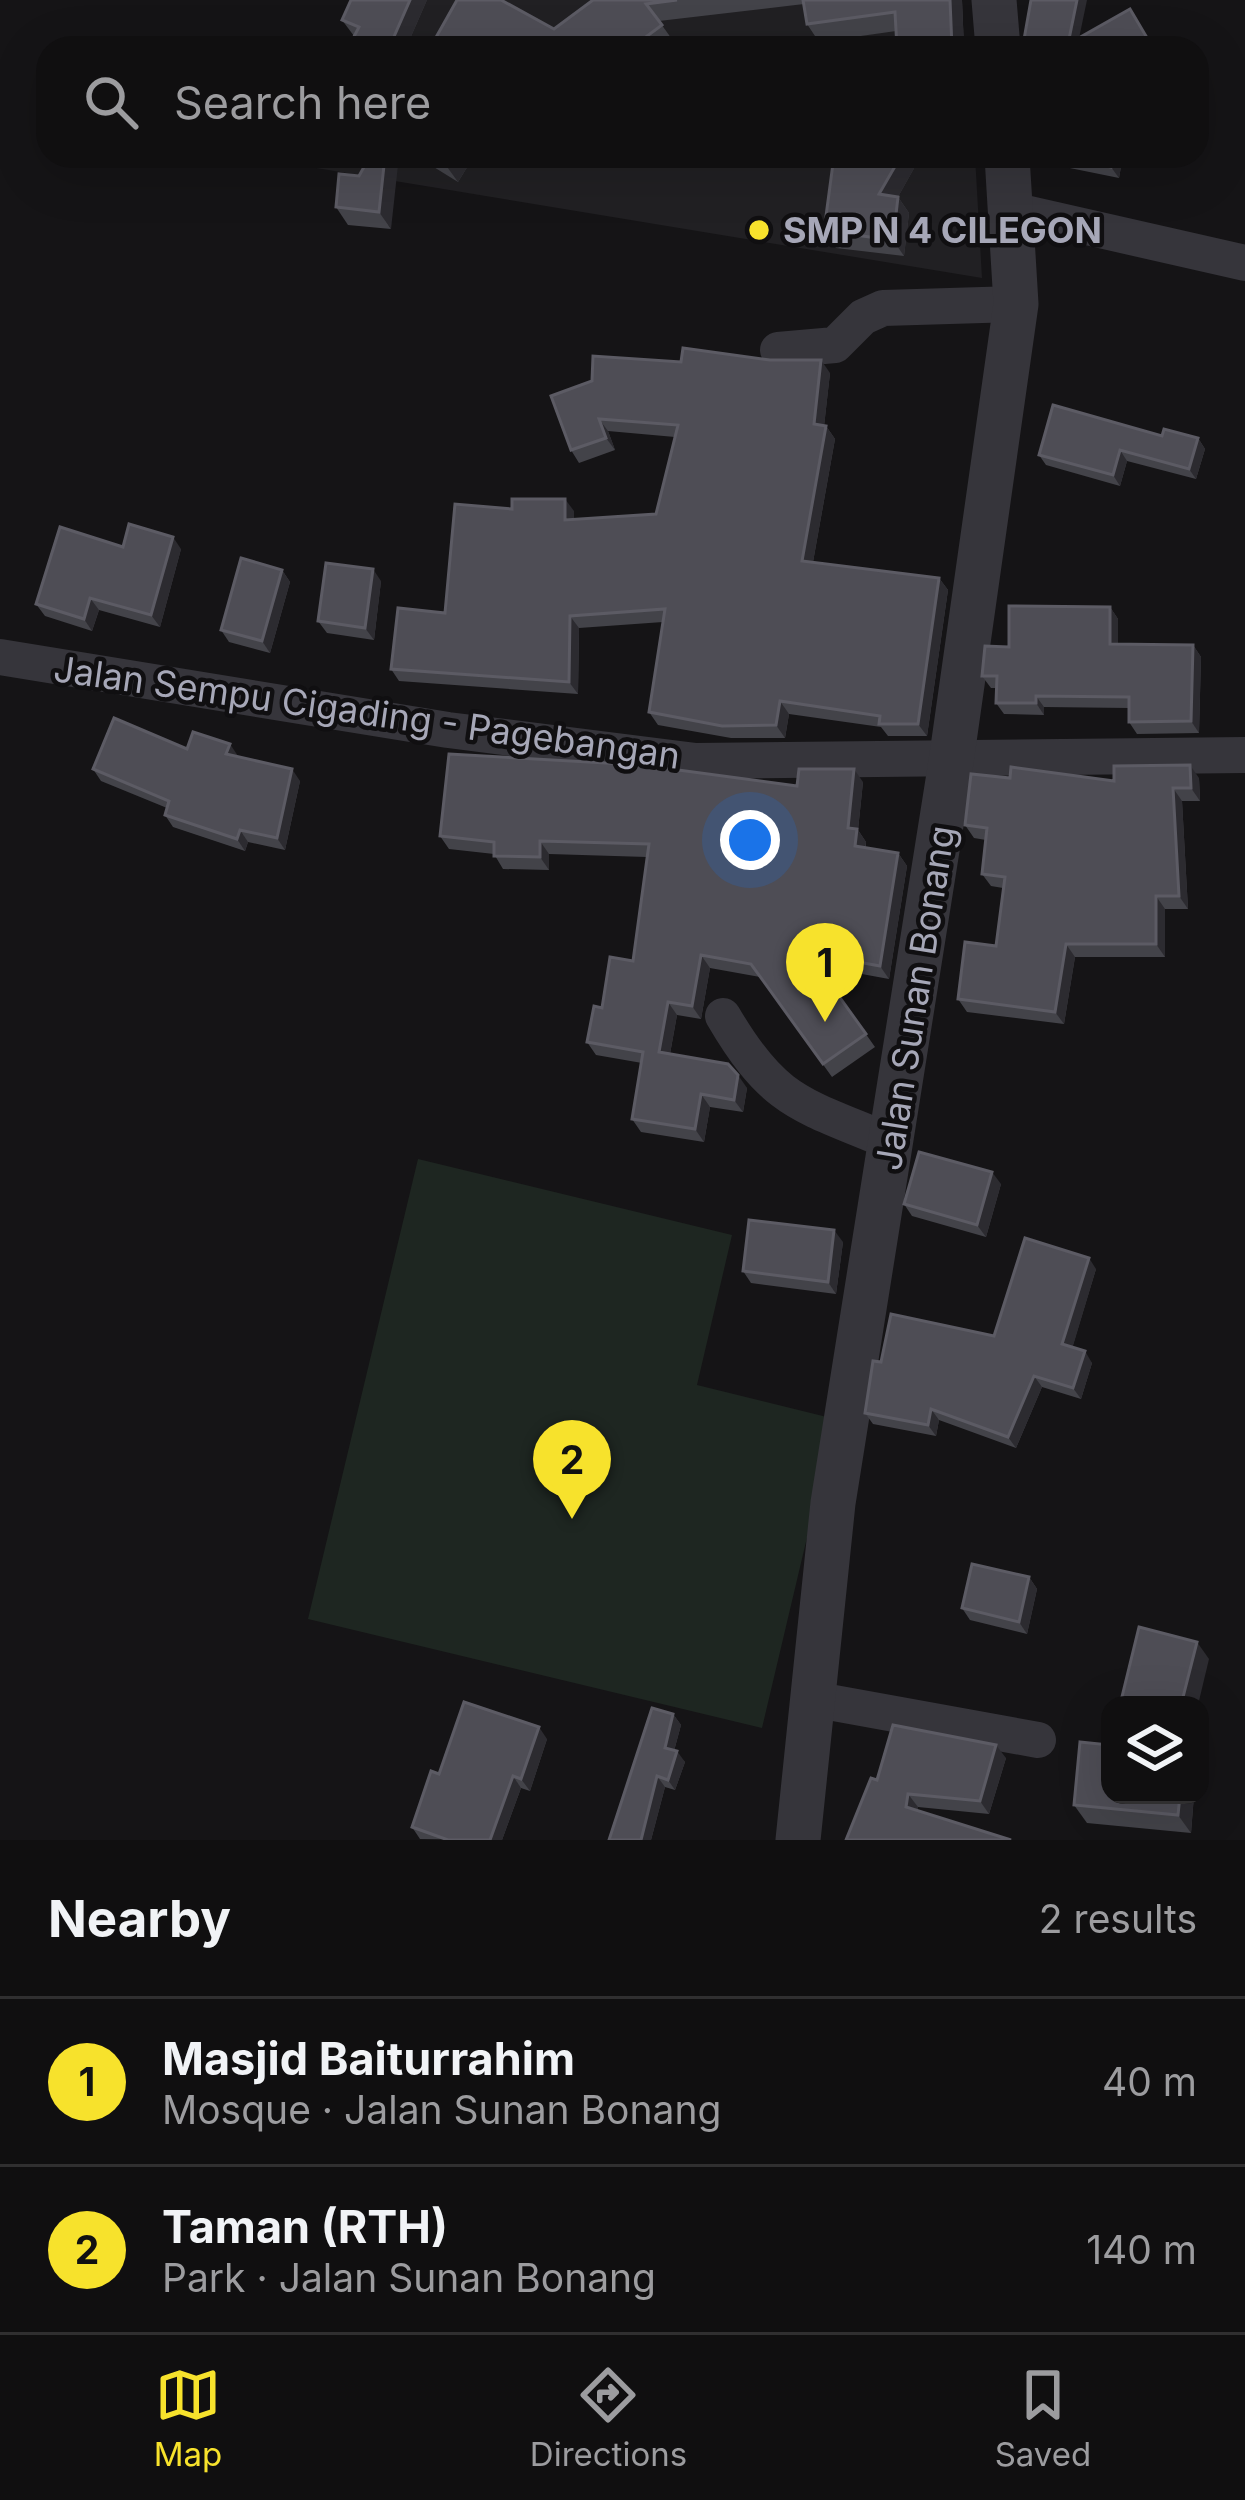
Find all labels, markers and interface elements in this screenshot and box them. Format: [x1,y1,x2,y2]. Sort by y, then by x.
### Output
search box [36,36,1209,168]
icon: search [78,69,144,135]
text: Search here [174,75,431,130]
place label: SMP N 4 CILEGON [783,208,1102,252]
marker: SMP N 4 CILEGON [746,217,772,243]
street label: Jalan Sempu Cigading - Pagebangan [51,646,683,778]
your location [720,810,780,870]
street label: Jalan Sunan Bonang [866,823,964,1173]
pin: 1 [786,923,864,1022]
pin: 2 [533,1420,611,1519]
map controls [1101,1696,1209,1804]
button: layers [1101,1696,1209,1804]
text: Nearby [48,1888,231,1949]
text: 2 results [1039,1895,1197,1942]
text: Masjid Baiturrahim [162,2031,575,2086]
text: 1 [79,2058,95,2105]
text: 40 m [1102,2058,1197,2105]
text: Mosque · Jalan Sunan Bonang [162,2086,721,2133]
text: Taman (RTH) [162,2199,448,2254]
text: 2 [75,2226,99,2273]
text: 140 m [1086,2226,1197,2273]
text: Park · Jalan Sunan Bonang [162,2254,656,2301]
tab: Map [154,2362,222,2474]
tab: Directions [530,2362,687,2474]
tab: Saved [995,2362,1091,2474]

